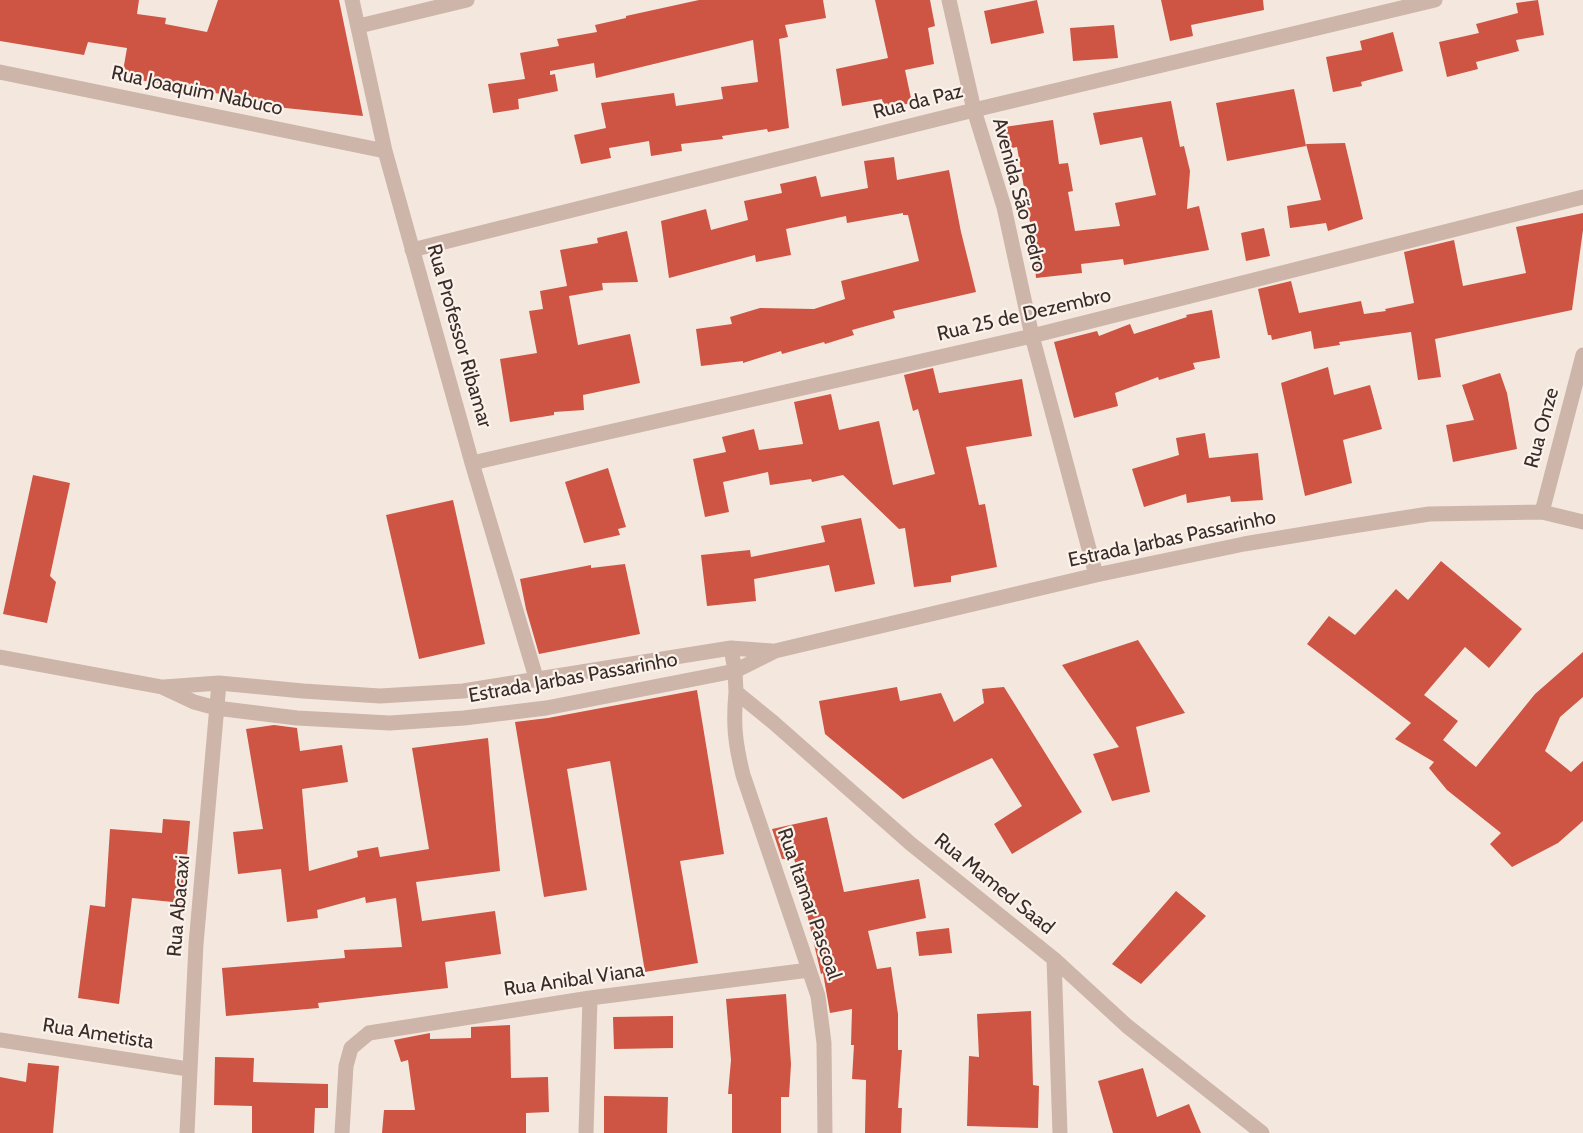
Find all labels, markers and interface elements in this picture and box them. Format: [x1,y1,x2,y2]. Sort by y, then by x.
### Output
street label: Rua Joaquim Nabuco [109,61,285,121]
street label: Rua da Paz [871,79,965,125]
street label: Avenida São Pedro [987,115,1051,275]
street label: Rua Professor Ribamar [421,241,497,431]
street label: Rua 25 de Dezembro [935,283,1113,347]
street label: Rua Onze [1520,385,1564,471]
street label: Estrada Jarbas Passarinho [1066,505,1278,573]
street label: Estrada Jarbas Passarinho [467,648,679,708]
street label: Rua Itamar Pascoal [772,825,846,983]
street label: Rua Mamed Saad [929,828,1059,940]
street label: Rua Abacaxi [163,854,195,958]
street label: Rua Anibal Viana [502,958,646,1002]
street label: Rua Ametista [41,1013,155,1055]

